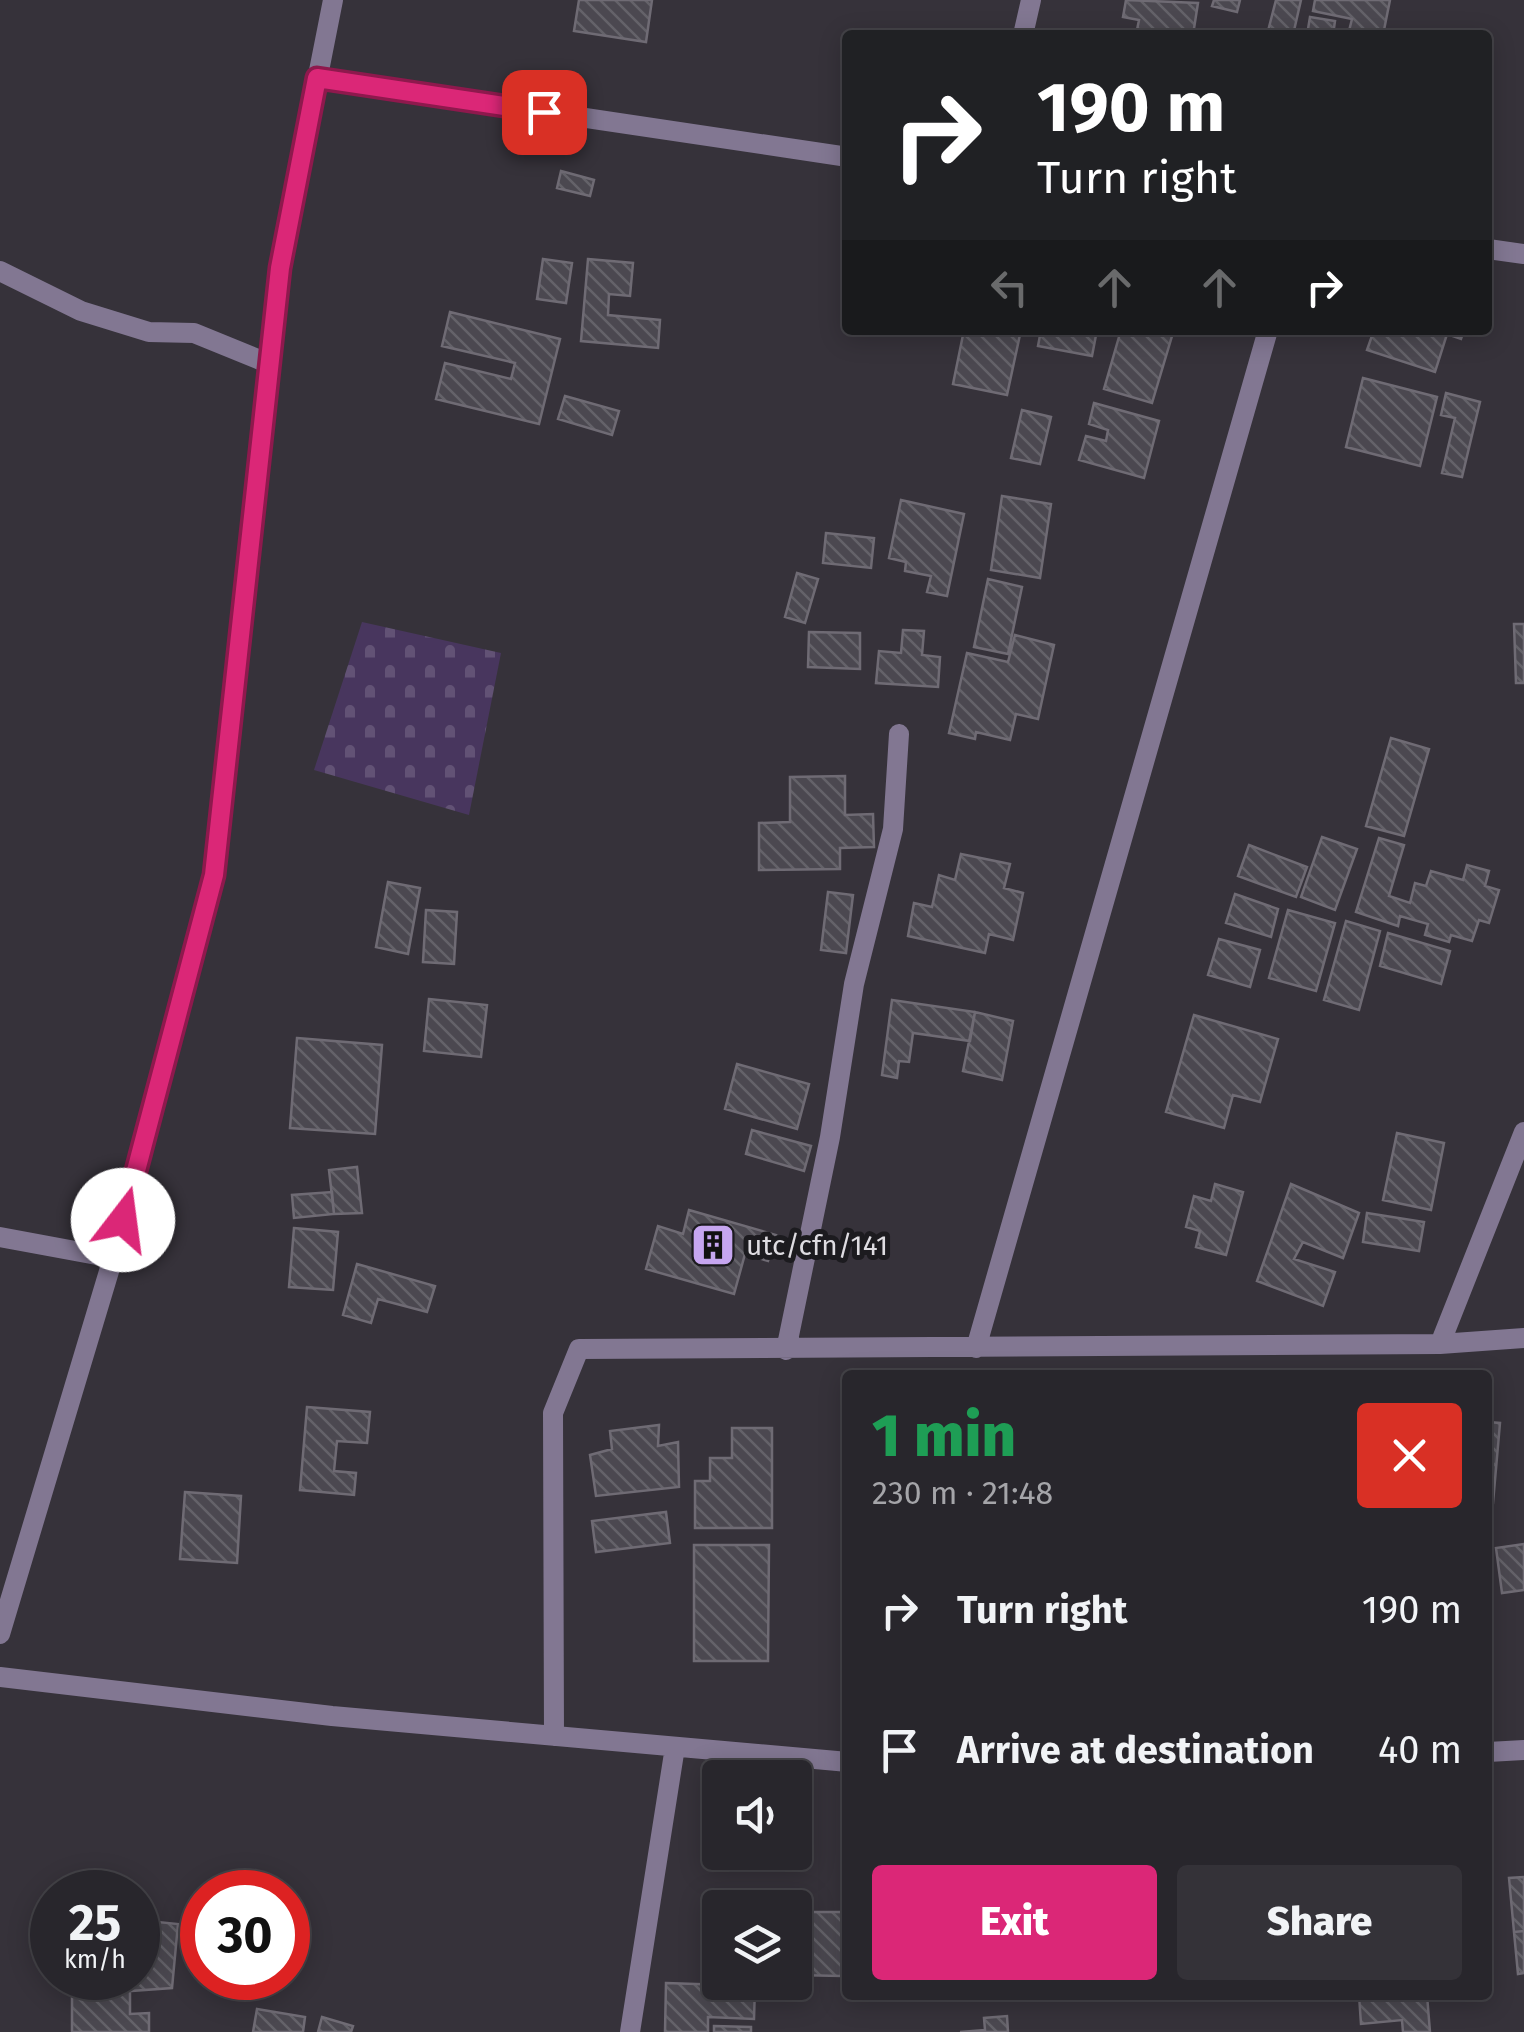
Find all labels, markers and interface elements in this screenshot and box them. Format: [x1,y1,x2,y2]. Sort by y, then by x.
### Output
text: 190 m [1037,66,1225,150]
pin [502,70,587,155]
icon: right [872,70,1002,200]
icon: arrive [517,85,572,140]
text: Turn right [1037,151,1236,205]
icon: left [982,260,1037,315]
icon: ahead [1087,260,1142,315]
icon: ahead [1192,260,1247,315]
icon: right [1297,260,1352,315]
position arrow [71,1168,175,1272]
building icon: utc/cfn/141 [690,1222,736,1268]
place label: utc/cfn/141 [746,1229,888,1262]
text: 1 min [872,1400,1016,1472]
button: close [1357,1403,1462,1508]
text: 230 m · 21:48 [872,1474,1053,1512]
icon: right [872,1583,927,1638]
text: Turn right [957,1587,1127,1633]
text: 190 m [1362,1587,1462,1633]
icon: arrive [872,1723,927,1778]
text: Arrive at destination [957,1727,1314,1773]
text: 40 m [1378,1727,1462,1773]
map controls [702,1760,812,2000]
button: sound [702,1760,812,1870]
button: Exit [872,1865,1157,1980]
button: Share [1177,1865,1462,1980]
speed limit sign: 30 [180,1870,310,2000]
button: layers [702,1890,812,2000]
text: 25 [69,1893,121,1953]
text: km/h [64,1945,126,1975]

